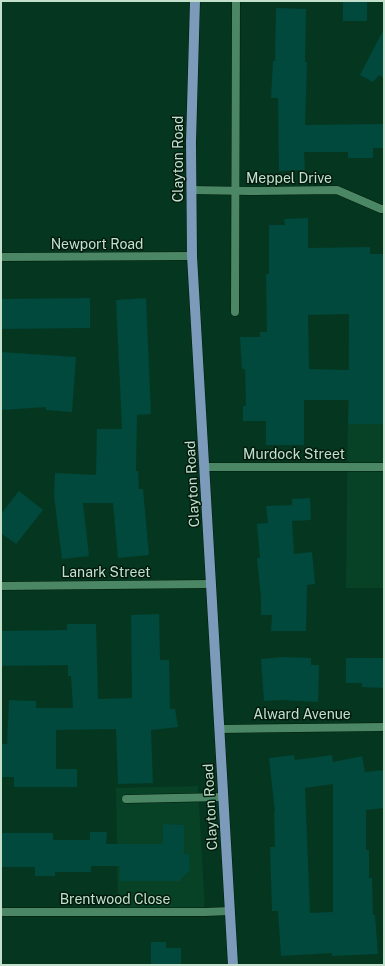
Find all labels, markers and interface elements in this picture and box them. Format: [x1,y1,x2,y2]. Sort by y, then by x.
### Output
street label: Clayton Road [170,116,186,202]
street label: Meppel Drive [246,170,332,186]
street label: Newport Road [51,236,143,252]
street label: Clayton Road [182,440,202,528]
street label: Murdock Street [243,446,345,462]
street label: Lanark Street [61,564,151,580]
street label: Alward Avenue [253,706,351,722]
street label: Clayton Road [200,763,220,851]
street label: Brentwood Close [60,891,170,907]

